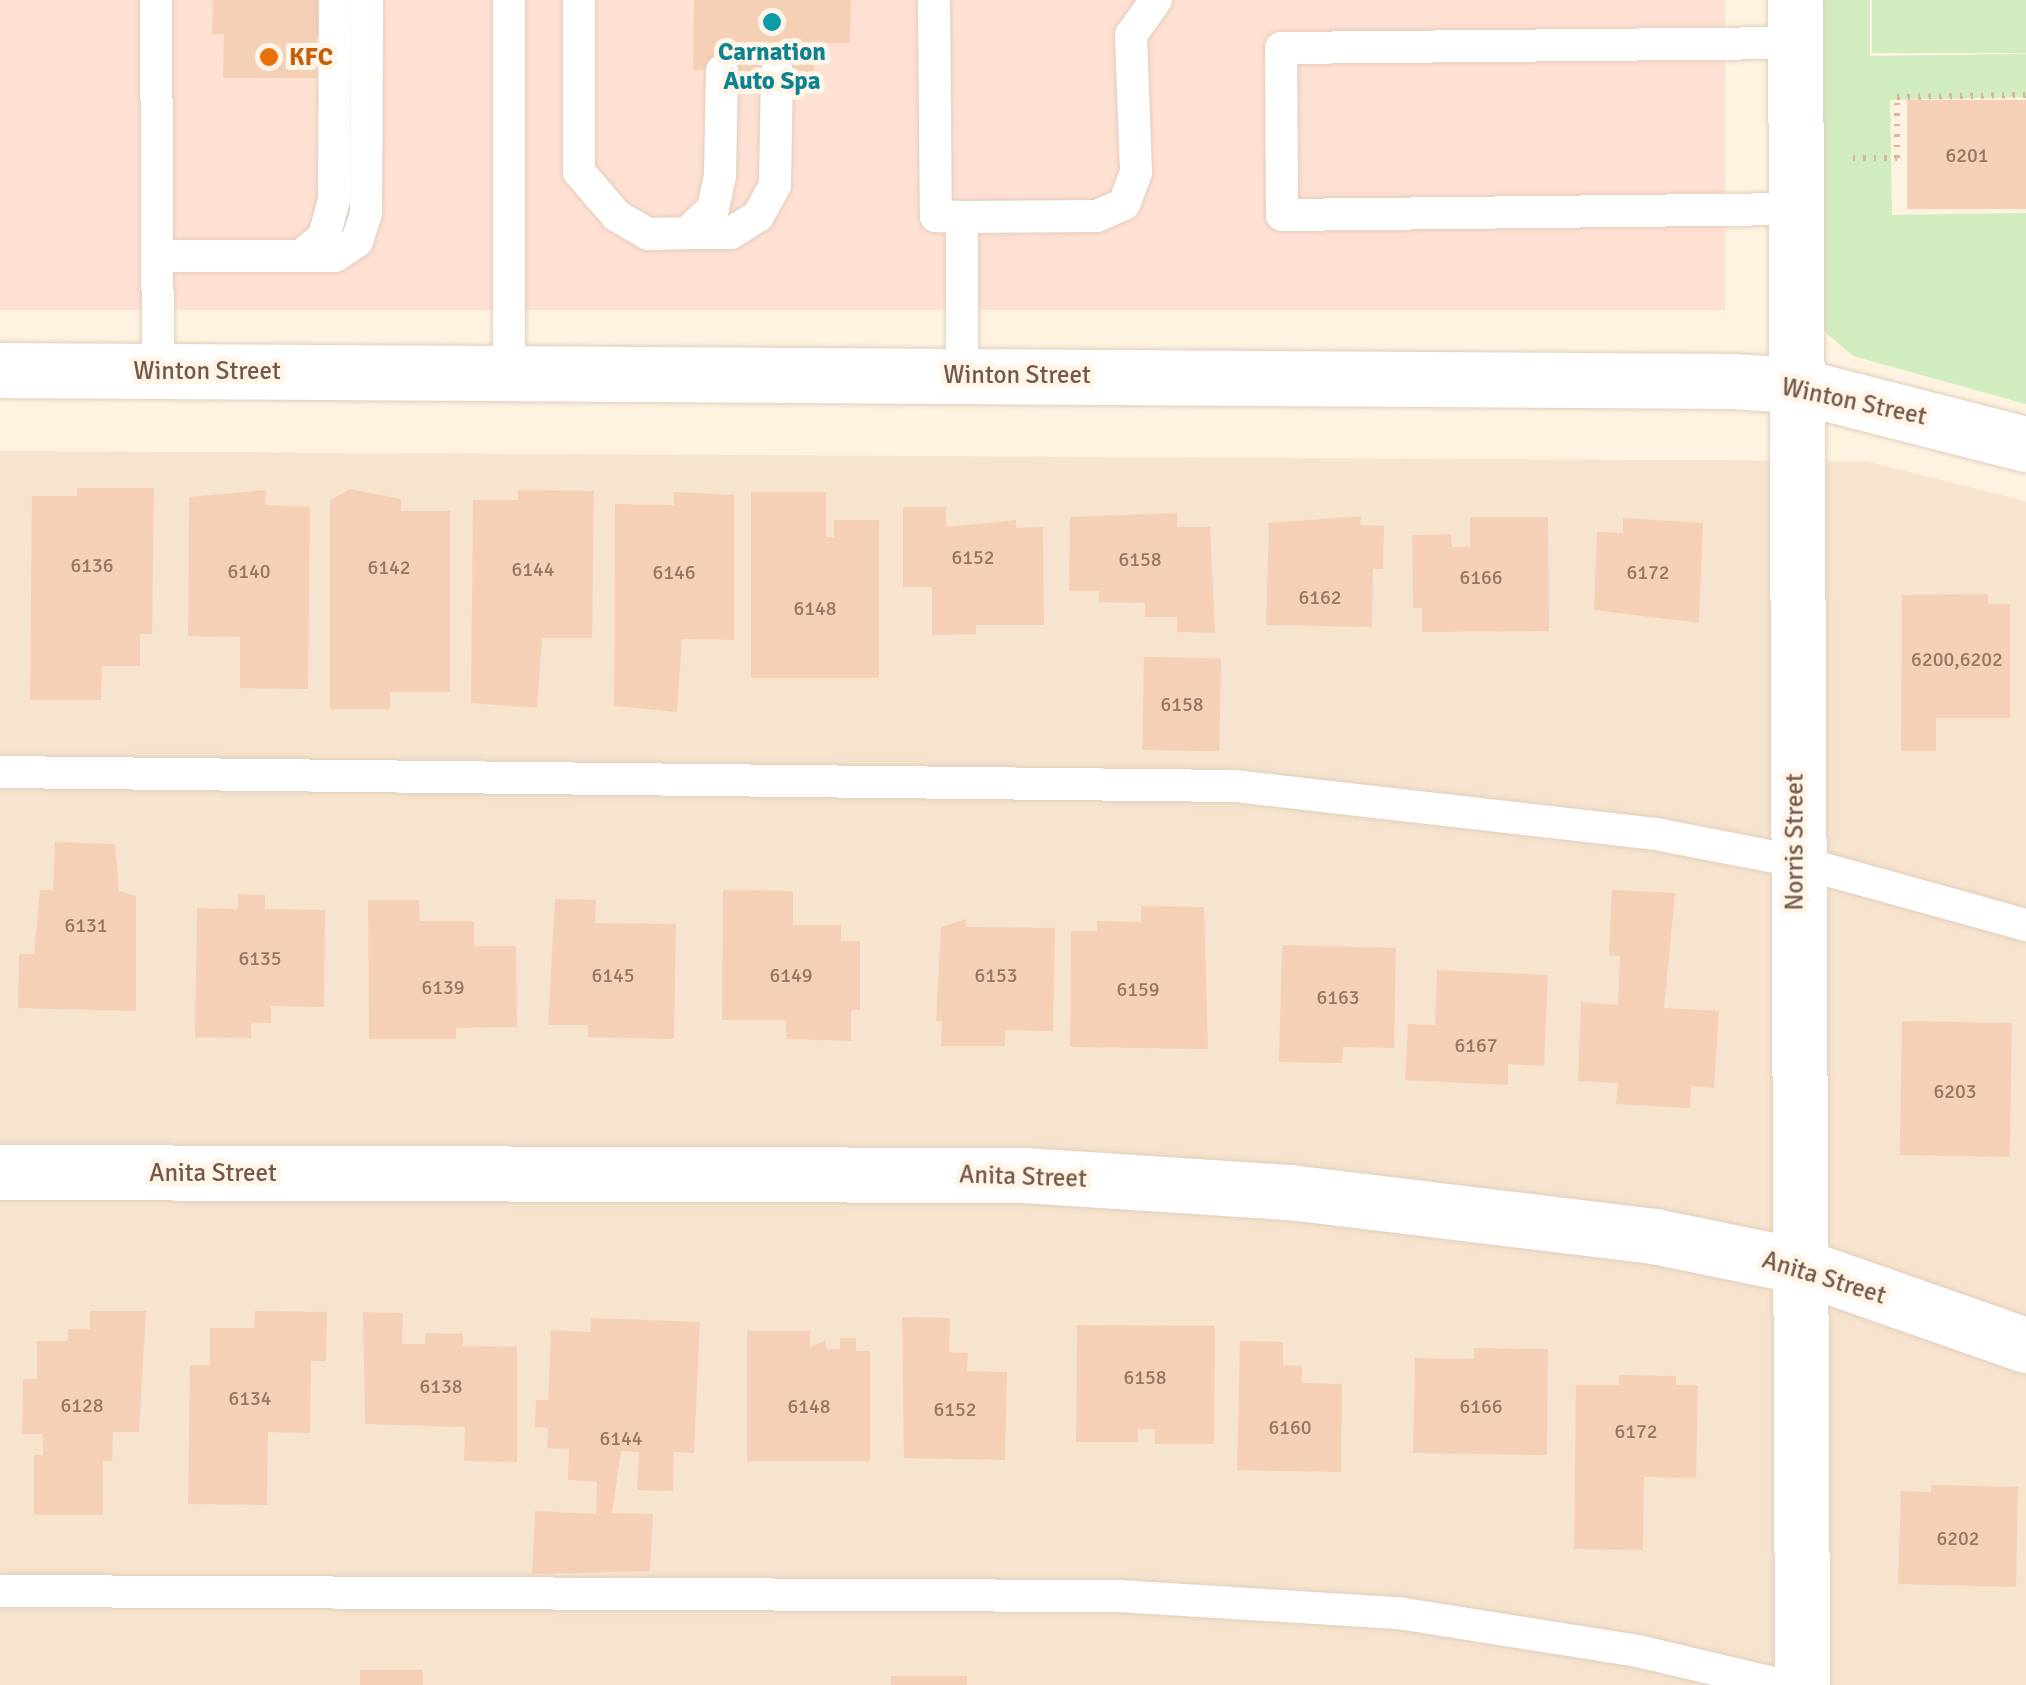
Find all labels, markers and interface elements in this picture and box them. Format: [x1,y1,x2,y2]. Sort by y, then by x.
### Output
marker: Carnation Auto Spa [761,11,783,33]
place label: Carnation Auto Spa [718,38,826,97]
place label: KFC [289,42,333,72]
marker: KFC [258,46,280,68]
house number: 6201 [1945,143,1989,167]
street label: Winton Street [133,356,281,386]
street label: Winton Street [943,360,1091,390]
street label: Winton Street [1779,372,1929,432]
house number: 6152 [951,545,995,569]
house number: 6158 [1118,547,1162,571]
house number: 6136 [70,553,114,577]
house number: 6142 [367,555,411,579]
house number: 6144 [511,557,555,581]
house number: 6140 [227,559,271,583]
house number: 6146 [652,560,696,584]
house number: 6172 [1626,560,1670,584]
house number: 6166 [1459,565,1503,589]
house number: 6162 [1298,585,1342,609]
house number: 6148 [793,596,837,620]
house number: 6200,6202 [1911,647,2003,671]
house number: 6158 [1160,692,1204,716]
street label: Norris Street [1780,773,1810,911]
house number: 6131 [64,913,108,937]
house number: 6135 [238,946,282,970]
house number: 6145 [591,963,635,987]
house number: 6149 [769,963,813,987]
house number: 6153 [974,963,1018,987]
house number: 6139 [421,975,465,999]
house number: 6159 [1116,977,1160,1001]
house number: 6163 [1316,985,1360,1009]
house number: 6167 [1454,1033,1498,1057]
house number: 6203 [1933,1079,1977,1103]
street label: Anita Street [149,1158,277,1188]
street label: Anita Street [959,1160,1087,1194]
street label: Anita Street [1759,1245,1889,1311]
house number: 6158 [1123,1365,1167,1389]
house number: 6138 [419,1374,463,1398]
house number: 6134 [228,1386,272,1410]
house number: 6128 [60,1393,104,1417]
house number: 6148 [787,1394,831,1418]
house number: 6166 [1459,1394,1503,1418]
house number: 6152 [933,1397,977,1421]
house number: 6160 [1268,1415,1312,1439]
house number: 6172 [1614,1419,1658,1443]
house number: 6144 [599,1426,643,1450]
house number: 6202 [1936,1526,1980,1550]

